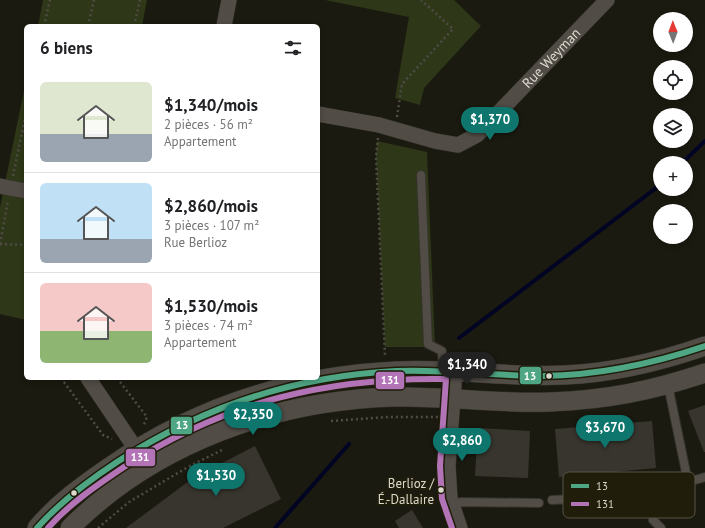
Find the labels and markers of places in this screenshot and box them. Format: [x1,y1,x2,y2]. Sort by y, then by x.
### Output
pin: $1,370 [457,107,523,141]
pin: $1,340 [434,352,500,386]
unlabelled marker [544,371,554,381]
pin: $2,350 [220,402,286,436]
pin: $3,670 [572,415,638,449]
pin: $2,860 [429,428,495,462]
pin: $1,530 [183,463,249,497]
place label: Berlioz / É.-Dallaire [378,475,435,508]
marker: Berlioz / É.-Dallaire [436,485,446,495]
unlabelled marker [69,488,79,498]

